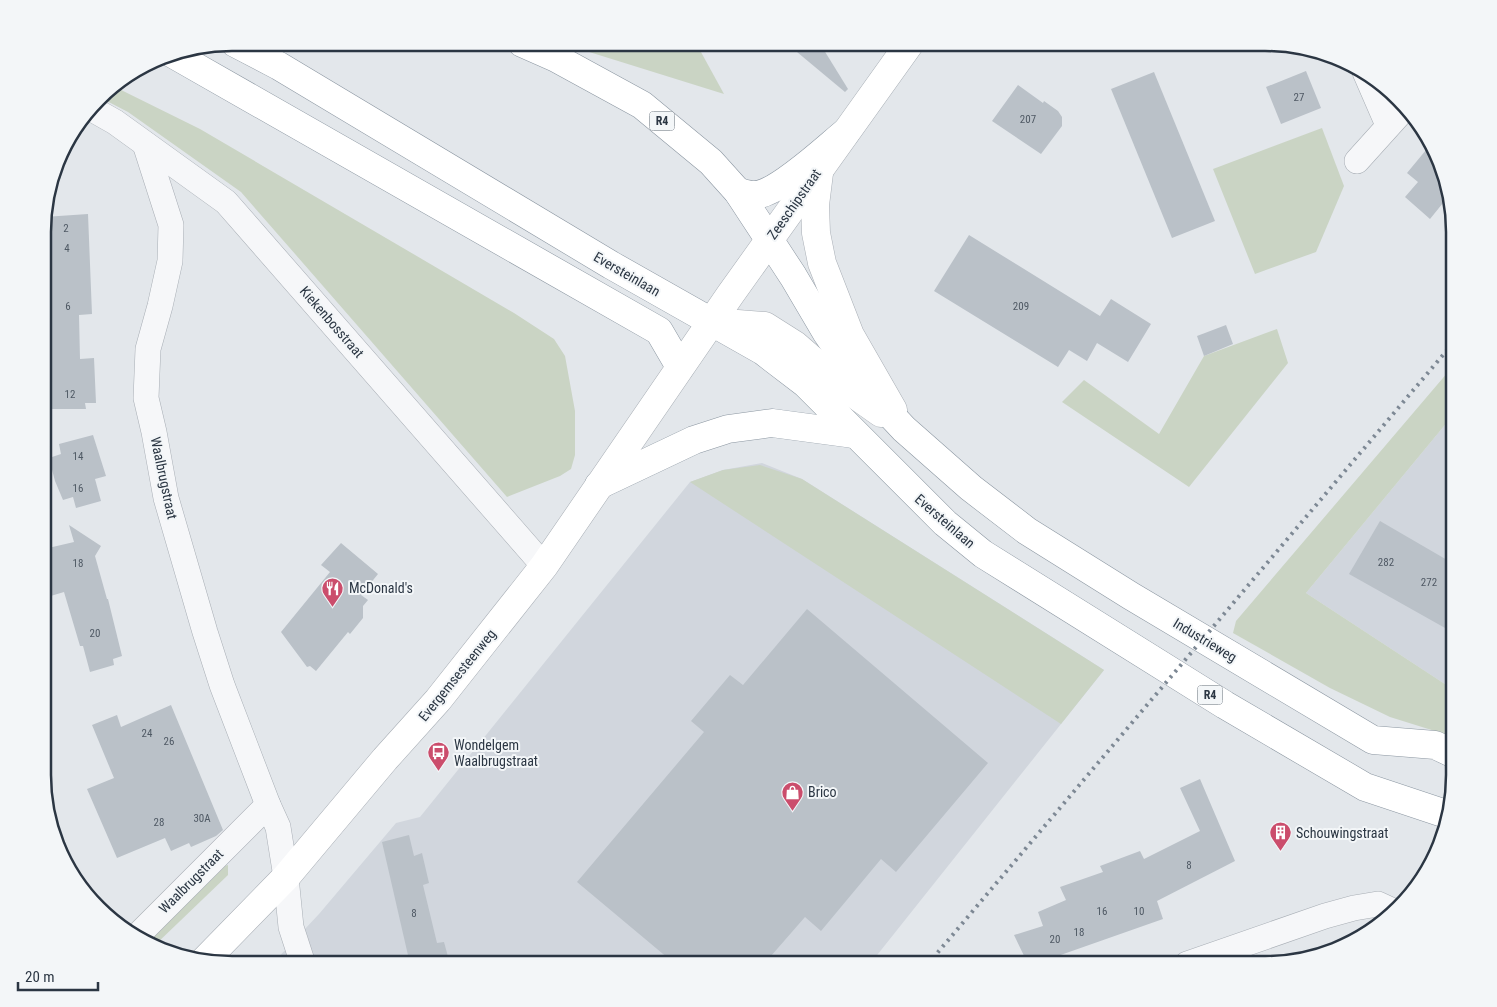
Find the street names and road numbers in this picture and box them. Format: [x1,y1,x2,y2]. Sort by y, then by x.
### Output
road number: R4 [650,112,674,130]
street label: Zeeschipstraat [764,166,824,242]
street label: Eversteinlaan [591,249,663,299]
street label: Kiekenbosstraat [297,283,367,361]
street label: Waalbrugstraat [147,435,181,521]
street label: Eversteinlaan [912,491,978,551]
street label: Industrieweg [1170,615,1240,665]
street label: Evergemsesteenweg [415,626,499,724]
road number: R4 [1198,686,1222,704]
street label: Waalbrugstraat [156,846,226,916]

